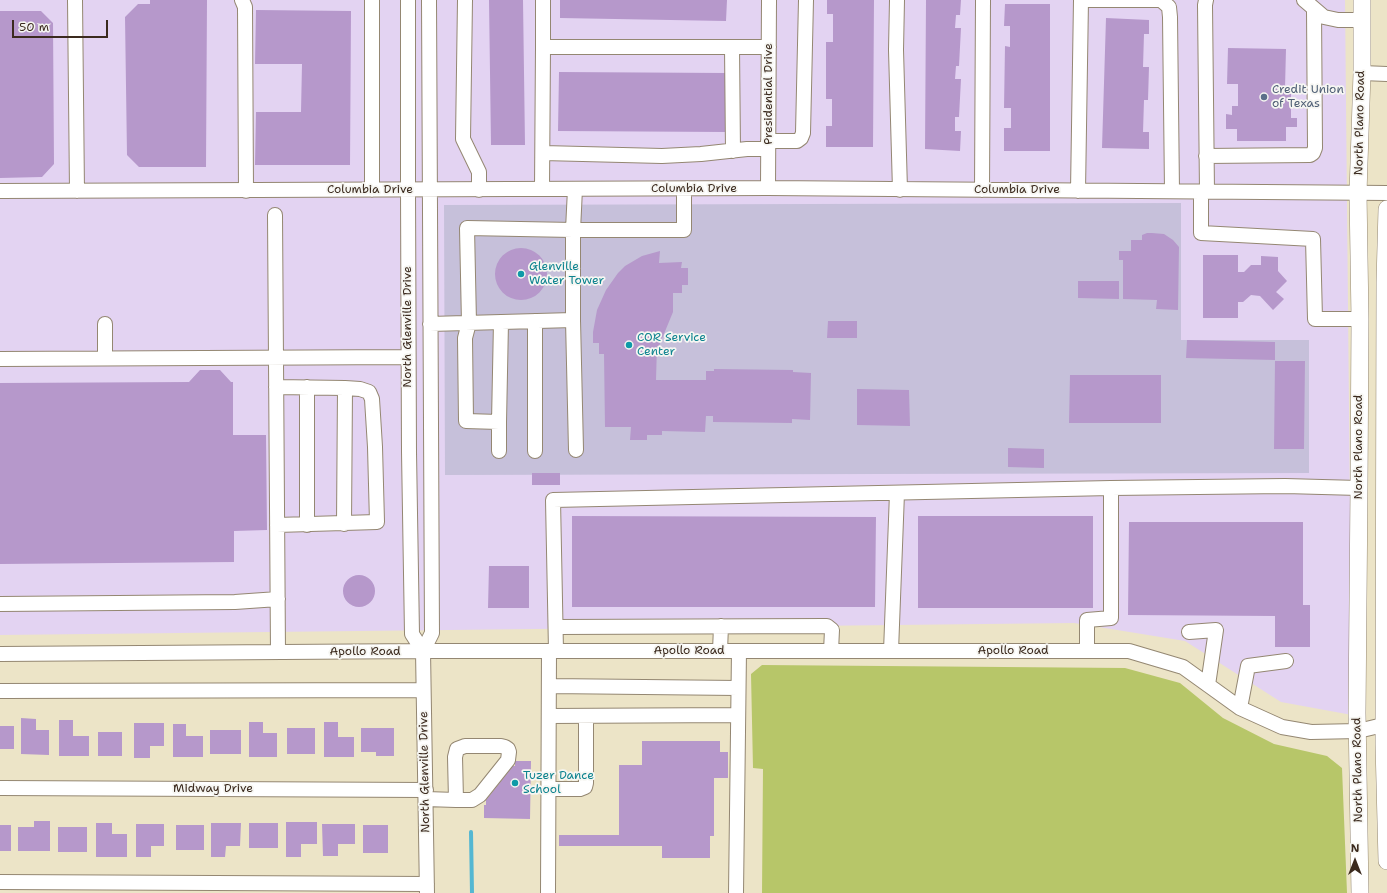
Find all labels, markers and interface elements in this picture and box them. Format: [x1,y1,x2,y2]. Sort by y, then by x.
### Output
scale bar [14,12,110,38]
text: 50 m [19,19,49,35]
street label: Presidential Drive [762,43,776,145]
street label: North Plano Road [1352,70,1368,176]
place label: Credit Union of Texas [1272,83,1344,111]
marker: Credit Union of Texas [1259,92,1269,102]
street label: Columbia Drive [651,182,737,196]
street label: Columbia Drive [327,183,413,197]
street label: Columbia Drive [974,183,1060,197]
place label: Glenville Water Tower [529,260,604,288]
street label: North Glenville Drive [401,266,415,388]
marker: Glenville Water Tower [516,269,526,279]
place label: COR Service Center [637,331,706,359]
marker: COR Service Center [624,340,634,350]
street label: North Plano Road [1352,395,1366,499]
street label: Apollo Road [653,644,725,658]
street label: Apollo Road [977,644,1049,658]
street label: Apollo Road [329,645,401,659]
street label: North Glenville Drive [417,711,433,833]
street label: North Plano Road [1350,717,1366,823]
place label: Tuzer Dance School [523,769,594,797]
marker: Tuzer Dance School [510,778,520,788]
street label: Midway Drive [173,782,253,796]
north arrow [1335,841,1375,881]
text: N [1351,841,1359,856]

